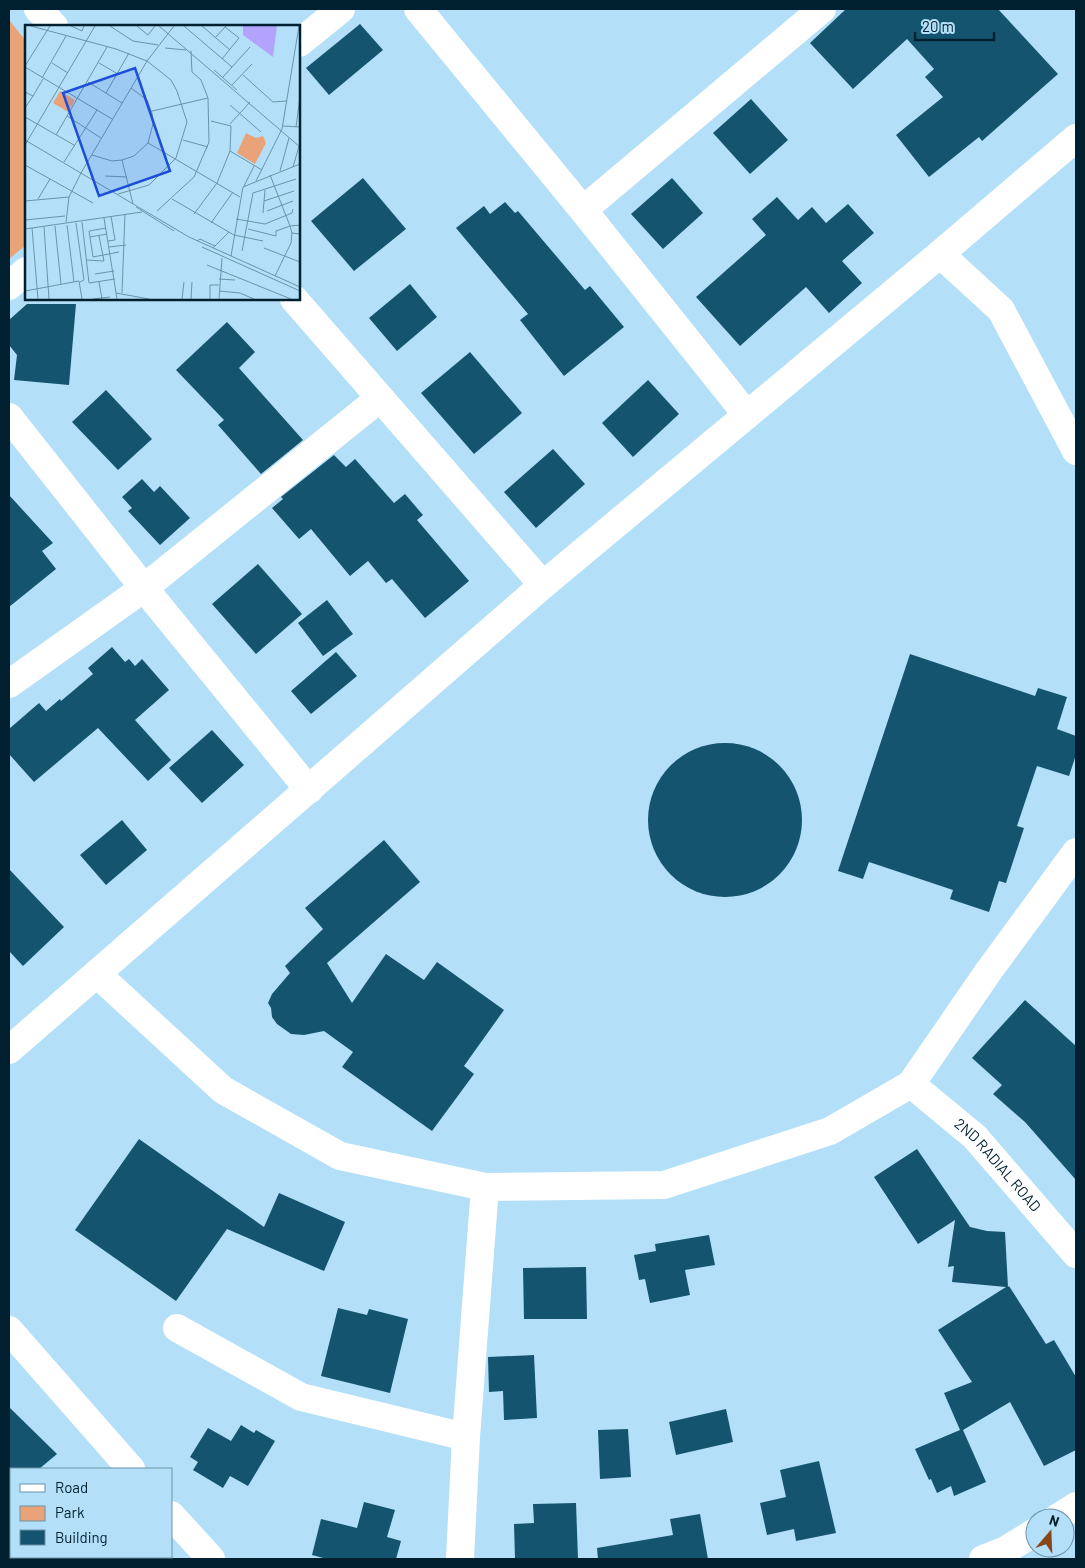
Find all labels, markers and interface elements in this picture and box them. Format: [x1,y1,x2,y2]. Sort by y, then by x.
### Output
scale bar [915,10,994,42]
text: 20 m [922,17,954,35]
inset map [25,25,300,300]
street label: 2ND RADIAL ROAD [951,1114,1045,1215]
legend [10,1468,172,1558]
text: Road [55,1478,88,1496]
text: Park [55,1503,85,1521]
north arrow [1025,1508,1075,1558]
text: N [1047,1511,1062,1530]
text: Building [55,1528,108,1546]

